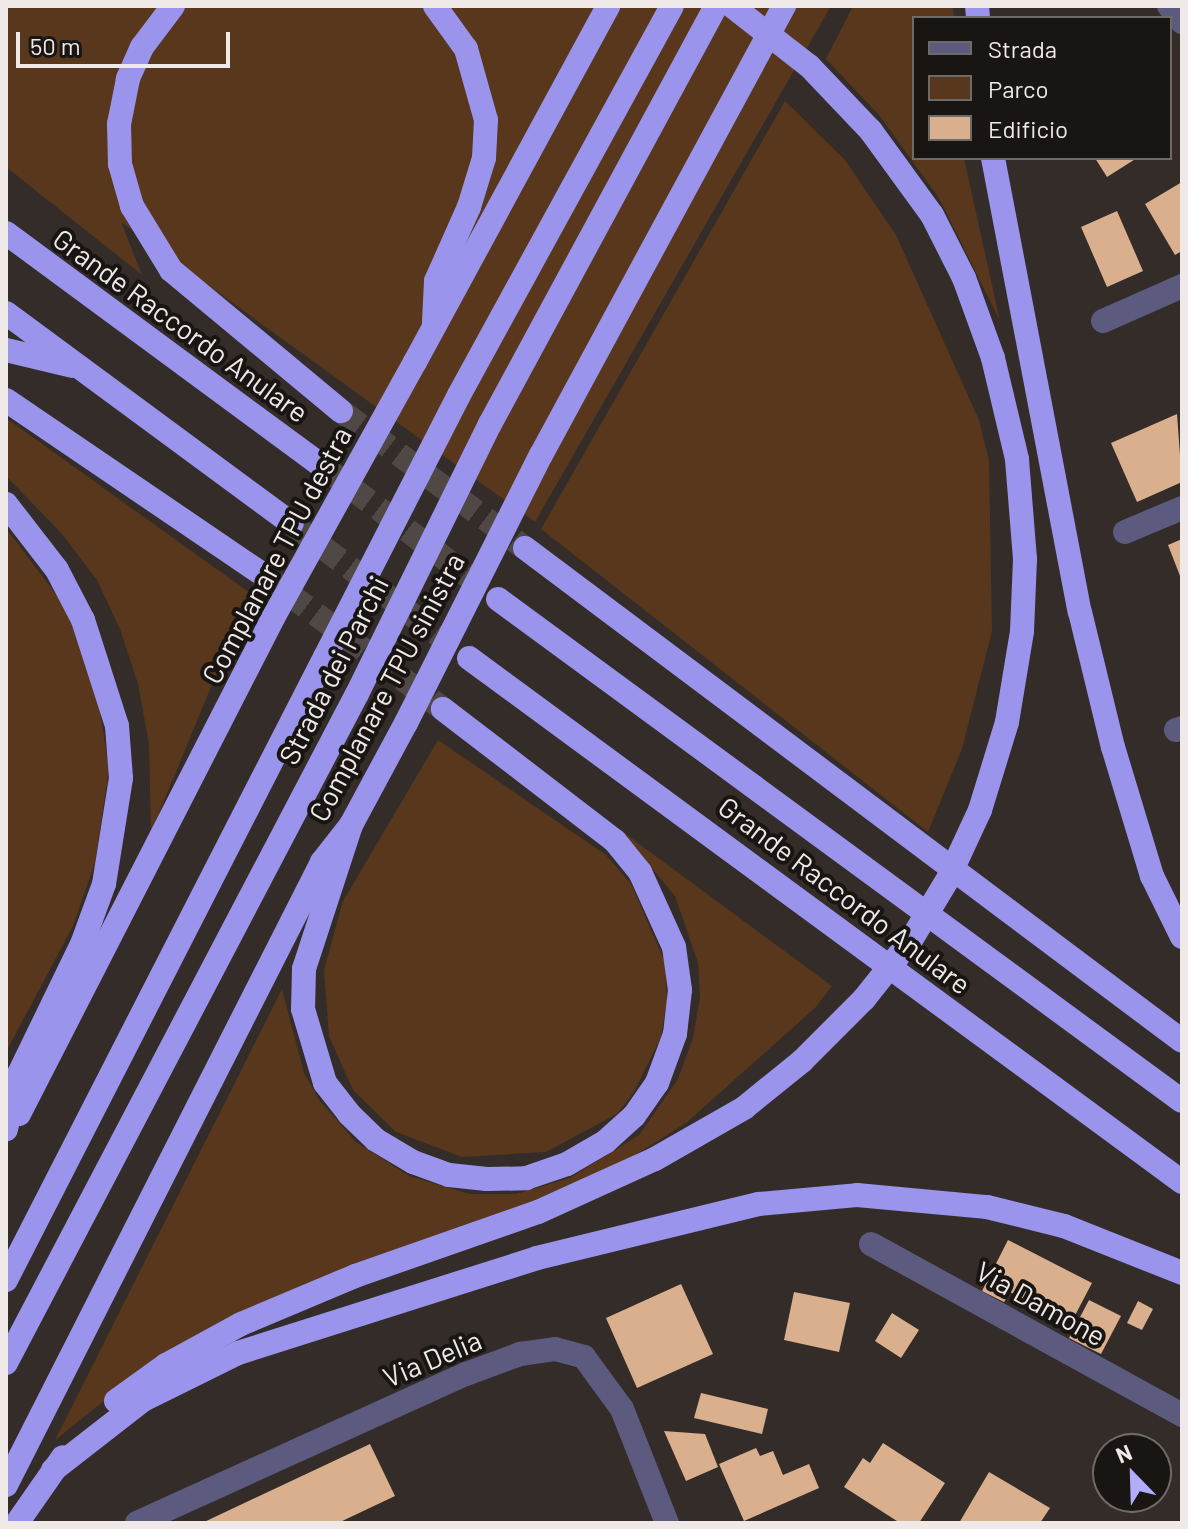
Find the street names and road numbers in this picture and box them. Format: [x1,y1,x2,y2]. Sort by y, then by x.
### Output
street label: Grande Raccordo Anulare [47,221,315,429]
street label: Complanare TPU destra [194,421,358,689]
street label: Complanare TPU sinistra [301,547,471,827]
street label: Strada dei Parchi [271,570,395,770]
street label: Grande Raccordo Anulare [712,789,978,1001]
street label: Via Damone [970,1254,1112,1352]
street label: Via Delia [378,1322,486,1394]

